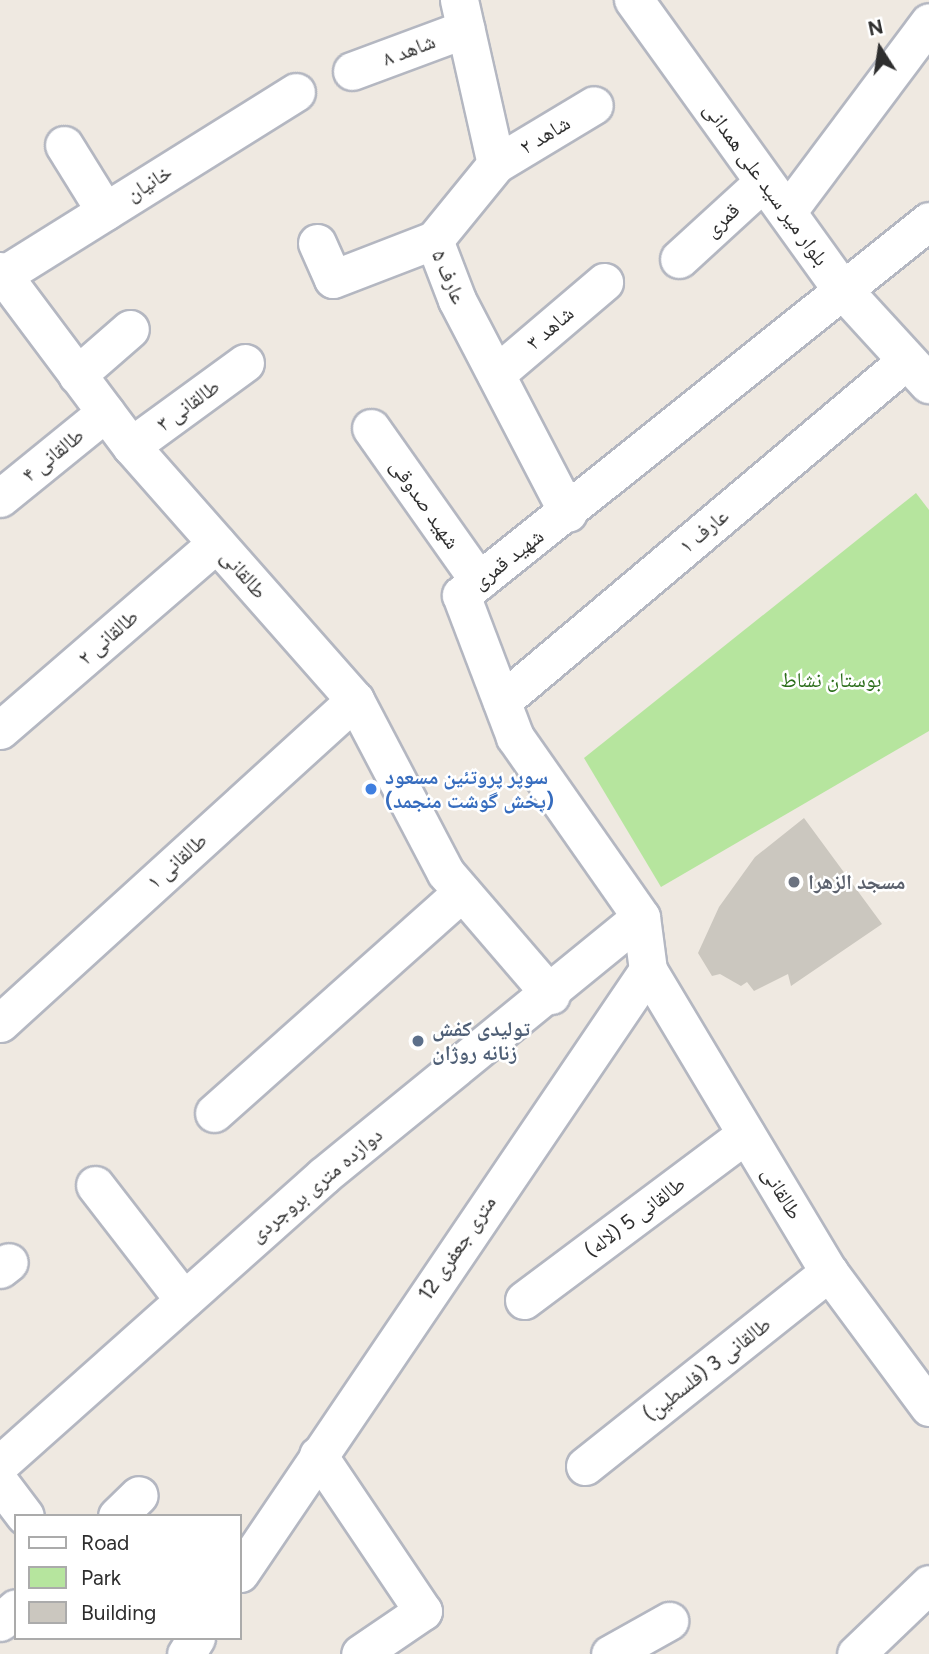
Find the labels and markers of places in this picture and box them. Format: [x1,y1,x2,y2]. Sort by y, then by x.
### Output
place label: سوپر پروتئین مسعود (پخش گوشت منجمد) [385,764,554,814]
marker: سوپر پروتئین مسعود (پخش گوشت منجمد) [363,781,379,797]
place label: مسجد الزهرا [808,869,905,895]
marker: مسجد الزهرا [786,874,802,890]
place label: تولیدی کفش زنانه روژان [432,1016,530,1066]
marker: تولیدی کفش زنانه روژان [410,1033,426,1049]

